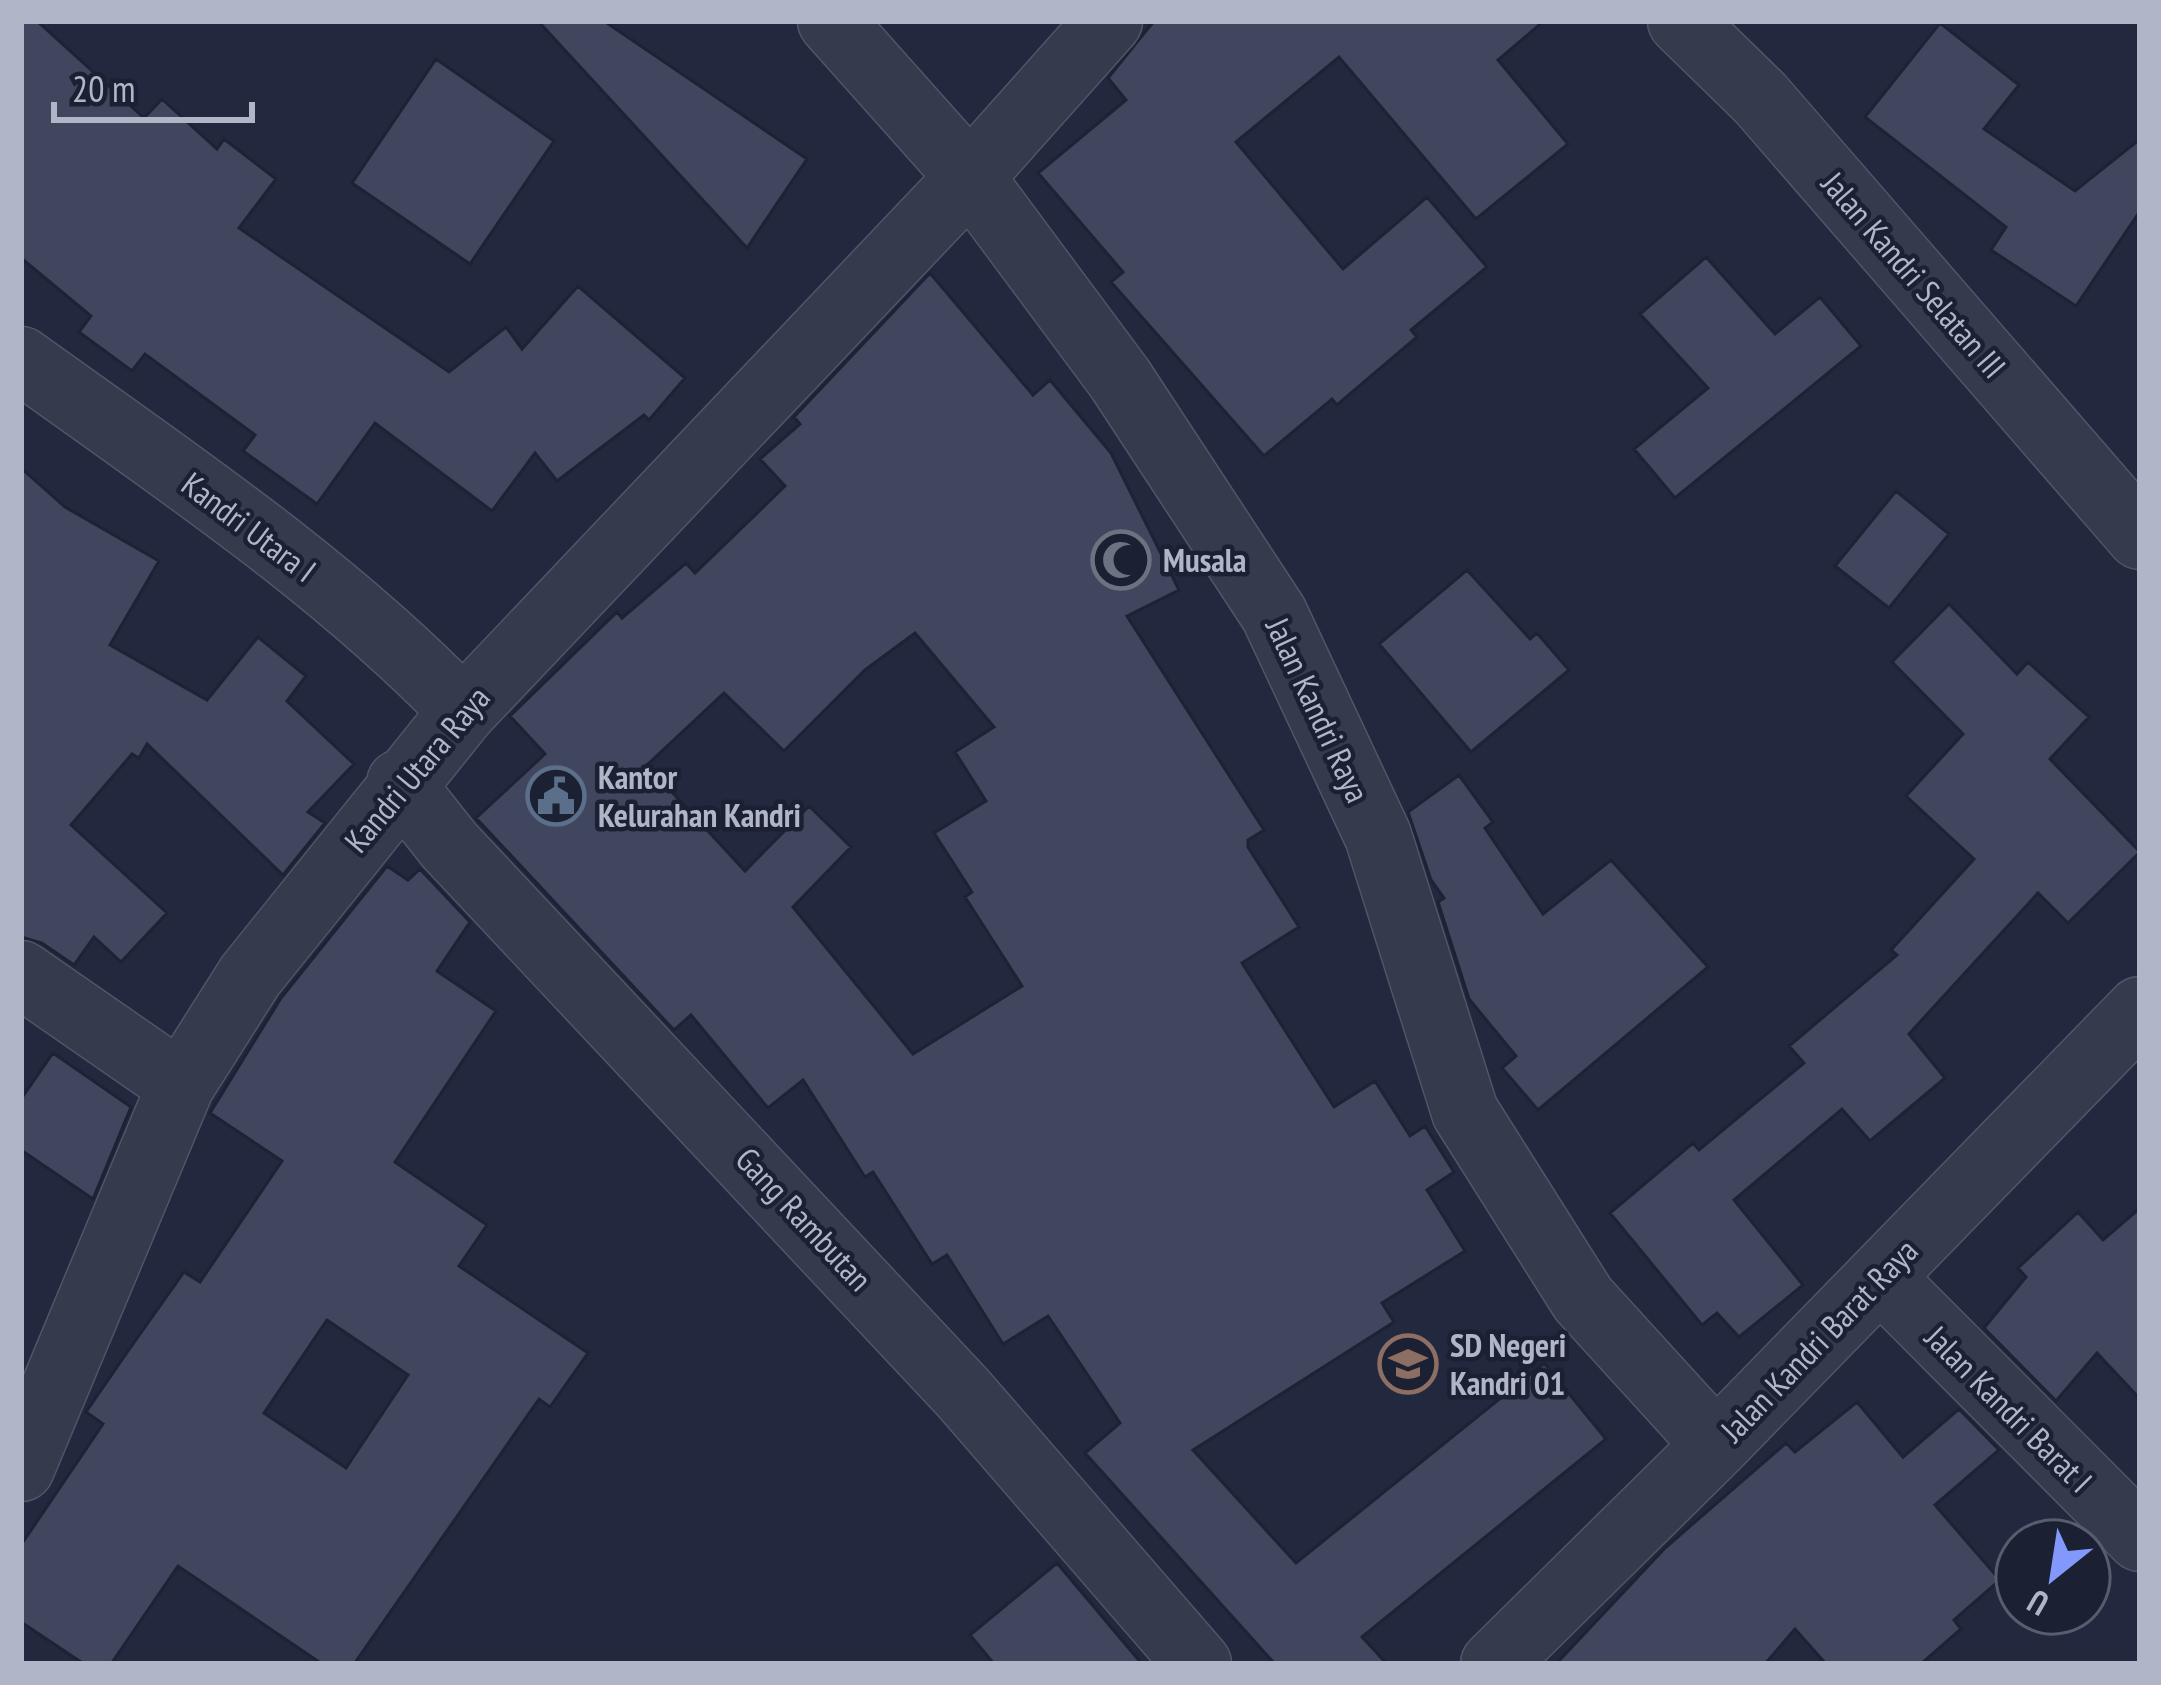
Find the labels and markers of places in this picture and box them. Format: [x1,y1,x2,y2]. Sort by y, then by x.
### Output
mosque icon: Musala [1090,529,1152,591]
place label: Musala [1163,538,1246,581]
place label: Kantor Kelurahan Kandri [598,755,801,836]
public building icon: Kantor Kelurahan Kandri [525,765,587,827]
place label: SD Negeri Kandri 01 [1450,1323,1566,1404]
school or university icon: SD Negeri Kandri 01 [1377,1333,1439,1395]

